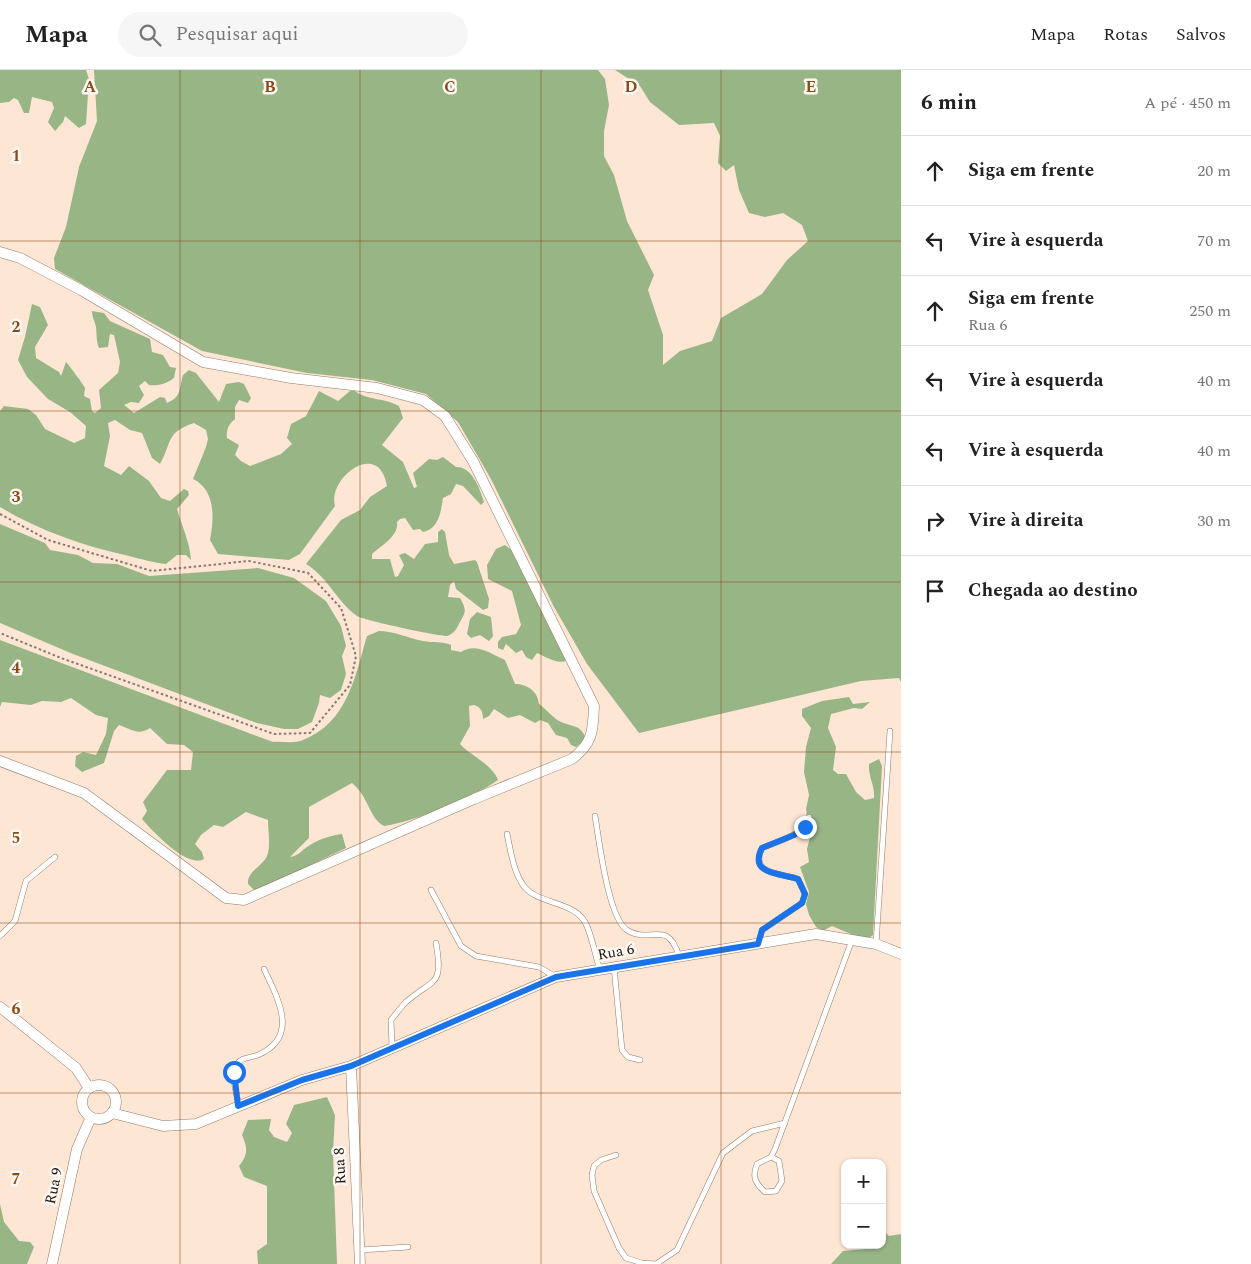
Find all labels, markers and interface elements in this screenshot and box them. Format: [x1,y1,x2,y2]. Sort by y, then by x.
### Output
search box [118,12,468,57]
text: Mapa [25,17,88,53]
text: Pesquisar aqui [176,20,298,49]
icon: search [136,21,164,49]
text: Mapa [1030,21,1075,48]
text: Rotas [1103,21,1148,48]
text: Salvos [1176,21,1226,48]
text: A [84,75,97,99]
text: B [264,75,276,99]
text: C [444,75,456,99]
text: D [625,75,638,99]
text: E [806,75,816,99]
text: 6 min [921,87,977,119]
text: A pé · 450 m [1144,91,1231,115]
text: 1 [12,144,20,168]
text: Siga em frente [968,156,1094,185]
icon: ahead [921,157,949,185]
text: 20 m [1197,159,1231,183]
text: Vire à esquerda [968,226,1104,255]
icon: left [921,227,949,255]
text: 70 m [1197,229,1231,253]
text: Siga em frente [968,284,1094,313]
icon: ahead [921,297,949,325]
text: 250 m [1189,299,1231,323]
text: Rua 6 [968,313,1007,337]
text: 2 [12,315,21,339]
text: Vire à esquerda [968,366,1104,395]
icon: left [921,367,949,395]
text: 40 m [1197,369,1231,393]
text: Vire à esquerda [968,436,1104,465]
icon: left [921,437,949,465]
text: 40 m [1197,439,1231,463]
text: 3 [12,485,21,509]
text: Vire à direita [968,506,1084,535]
icon: right [921,507,949,535]
text: 30 m [1197,509,1231,533]
text: Chegada ao destino [968,576,1138,605]
icon: arrive [921,577,949,605]
text: 4 [12,656,21,680]
route end [794,816,817,839]
text: 5 [12,826,20,850]
street label: Rua 6 [596,937,637,967]
text: 6 [12,997,21,1021]
route start [223,1061,246,1084]
street label: Rua 8 [328,1147,352,1185]
map controls [841,1159,886,1249]
button: + [841,1159,886,1204]
street label: Rua 9 [39,1166,69,1206]
text: 7 [12,1167,21,1191]
button: − [841,1204,886,1249]

